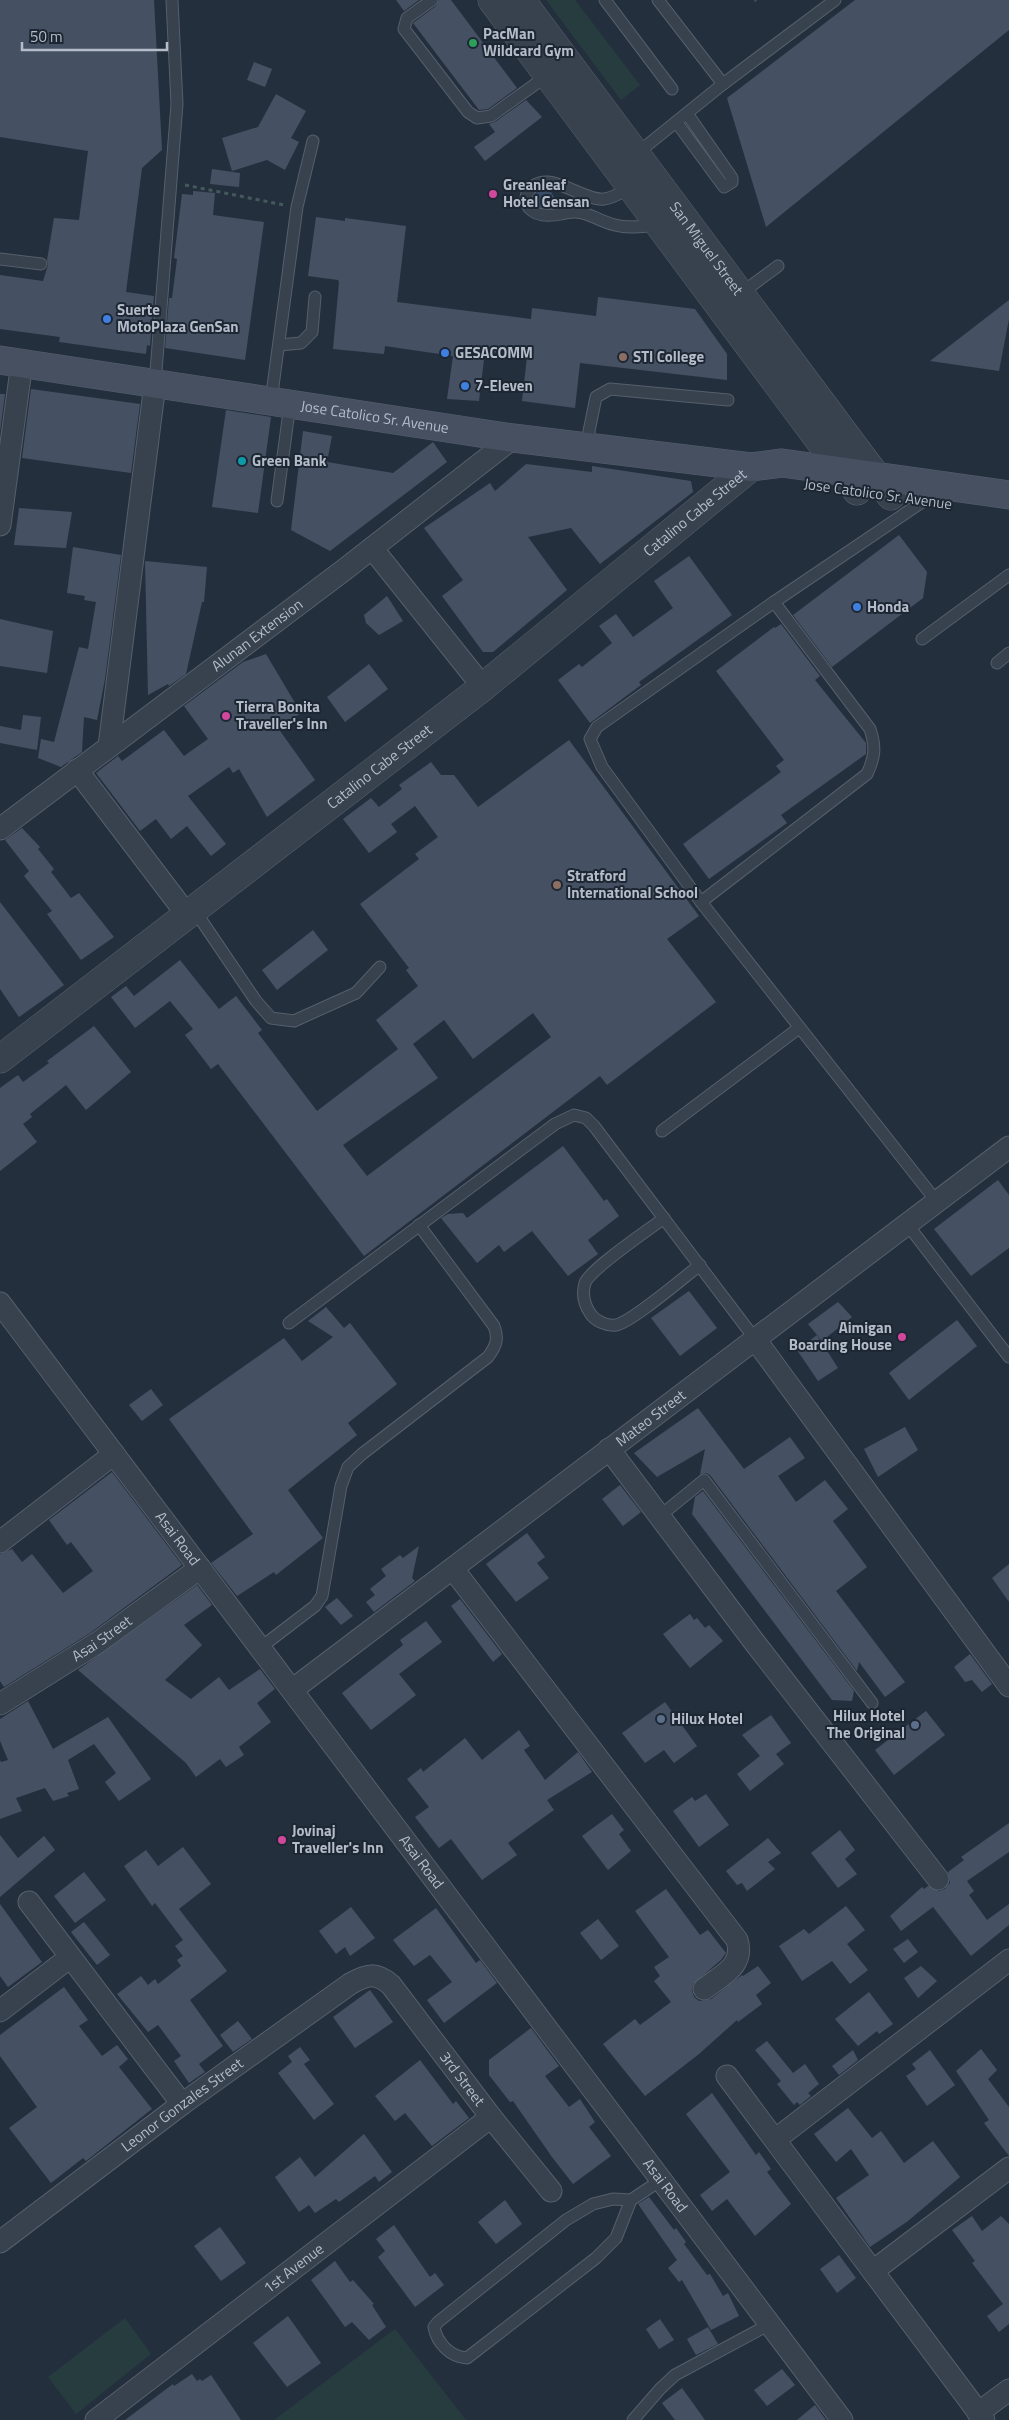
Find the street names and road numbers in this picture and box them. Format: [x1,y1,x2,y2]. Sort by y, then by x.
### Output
street label: San Miguel Street [664,197,750,300]
street label: Jose Catolico Sr. Avenue [299,394,450,439]
street label: Catalino Cabe Street [638,463,752,562]
street label: Jose Catolico Sr. Avenue [803,472,954,515]
street label: Alunan Extension [206,593,308,677]
street label: Catalino Cabe Street [322,718,437,814]
street label: Mateo Street [610,1383,691,1452]
street label: Asai Road [150,1506,206,1570]
street label: Asai Street [67,1609,137,1667]
street label: Asai Road [394,1830,450,1894]
street label: 3rd Street [434,2047,491,2111]
street label: Leonor Gonzales Street [116,2051,248,2157]
street label: Asai Road [638,2153,694,2217]
street label: 1st Avenue [258,2237,328,2299]

